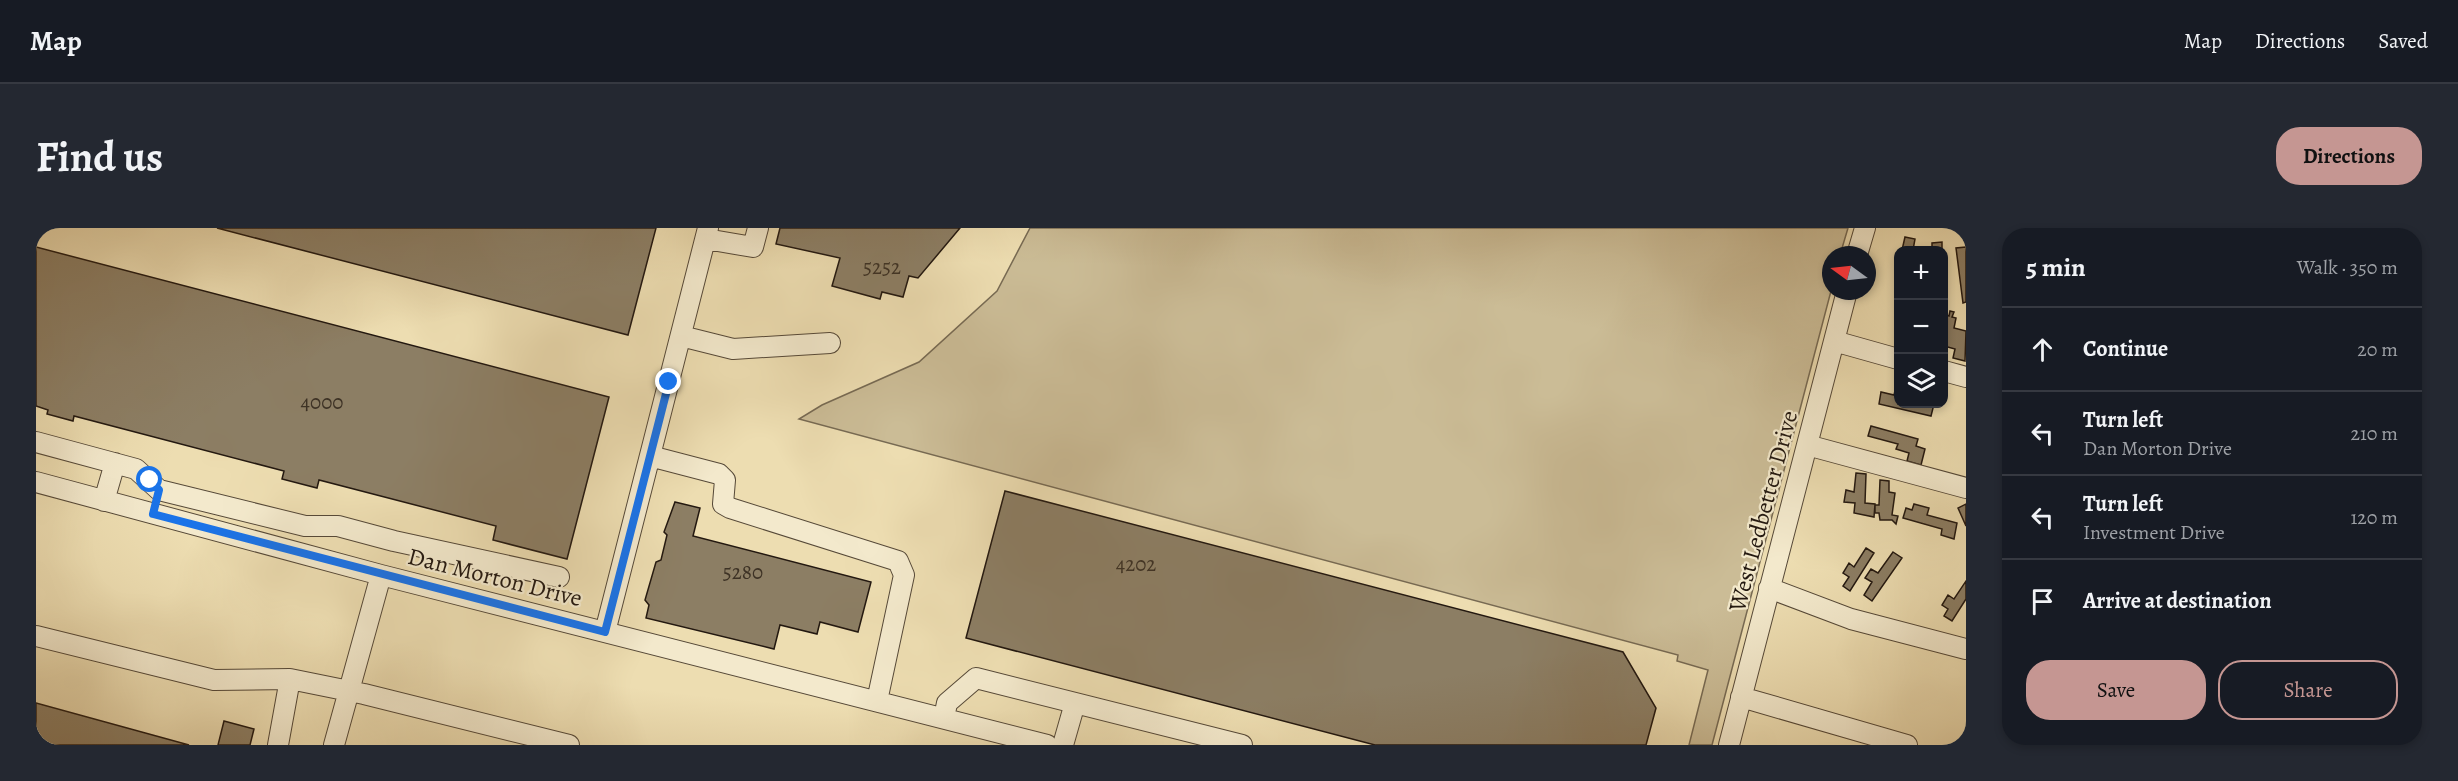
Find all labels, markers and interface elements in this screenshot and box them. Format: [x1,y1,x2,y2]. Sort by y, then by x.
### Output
text: Map [30,22,82,60]
text: Map [2184,27,2222,55]
text: Directions [2255,27,2345,55]
text: Saved [2378,27,2428,55]
button: Directions [2276,127,2422,185]
text: Find us [36,128,163,185]
north arrow [1822,246,1876,300]
map controls [1894,246,1948,408]
button: + [1894,246,1948,300]
text: 5 min [2026,250,2086,285]
house number: 5252 [863,253,901,281]
text: Walk · 350 m [2297,254,2398,281]
button: − [1894,300,1948,354]
icon: ahead [2026,333,2059,366]
text: Continue [2083,334,2168,364]
text: 20 m [2357,336,2398,363]
button: layers [1894,354,1948,408]
route end [655,368,681,394]
house number: 4000 [300,388,344,416]
text: Turn left [2083,405,2163,435]
street label: West Ledbetter Drive [1721,407,1805,616]
icon: left [2026,417,2059,450]
text: 210 m [2350,420,2398,447]
text: Dan Morton Drive [2083,435,2232,462]
route start [136,466,162,492]
text: Turn left [2083,489,2163,519]
icon: left [2026,501,2059,534]
text: 120 m [2350,504,2398,531]
text: Investment Drive [2083,519,2225,546]
street label: Dan Morton Drive [404,540,586,614]
house number: 4202 [1116,550,1156,578]
house number: 5280 [723,558,763,586]
icon: arrive [2026,585,2059,618]
text: Arrive at destination [2083,586,2272,616]
button: Save [2026,660,2206,720]
button: Share [2218,660,2398,720]

